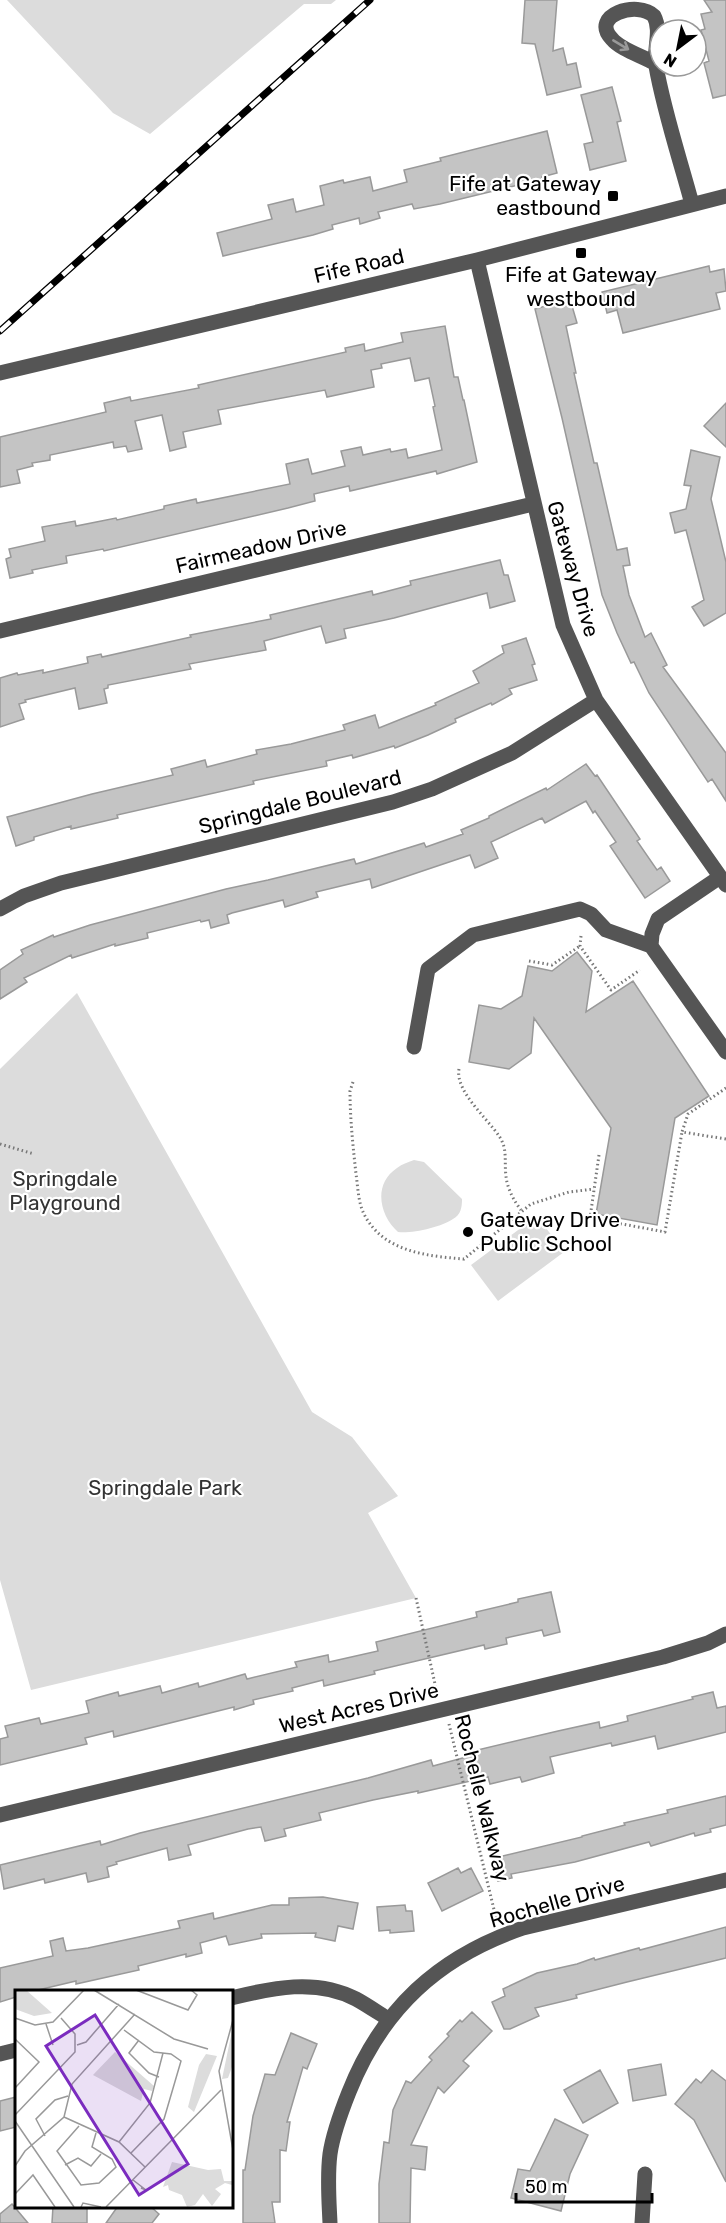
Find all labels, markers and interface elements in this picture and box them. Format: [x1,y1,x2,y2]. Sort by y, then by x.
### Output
north arrow [648,18,708,78]
one-way arrow [612,39,629,51]
text: N [660,49,680,71]
place label: Fife at Gateway eastbound [449,171,601,220]
marker: Fife at Gateway eastbound [606,189,620,203]
street label: Fife Road [311,243,406,288]
marker: Fife at Gateway westbound [574,246,588,260]
place label: Fife at Gateway westbound [505,262,657,311]
street label: Gateway Drive [542,498,605,640]
street label: Fairmeadow Drive [173,515,349,578]
street label: Springdale Boulevard [196,764,404,839]
park label: Springdale Playground [9,1166,121,1215]
place label: Gateway Drive Public School [480,1207,620,1256]
marker: Gateway Drive Public School [461,1225,475,1239]
park label: Springdale Park [88,1475,242,1500]
street label: West Acres Drive [277,1677,441,1738]
street label: Rochelle Walkway [450,1711,516,1885]
street label: Rochelle Drive [486,1870,627,1933]
inset map [15,1990,232,2208]
scale bar [516,2166,652,2204]
text: 50 m [525,2176,568,2198]

